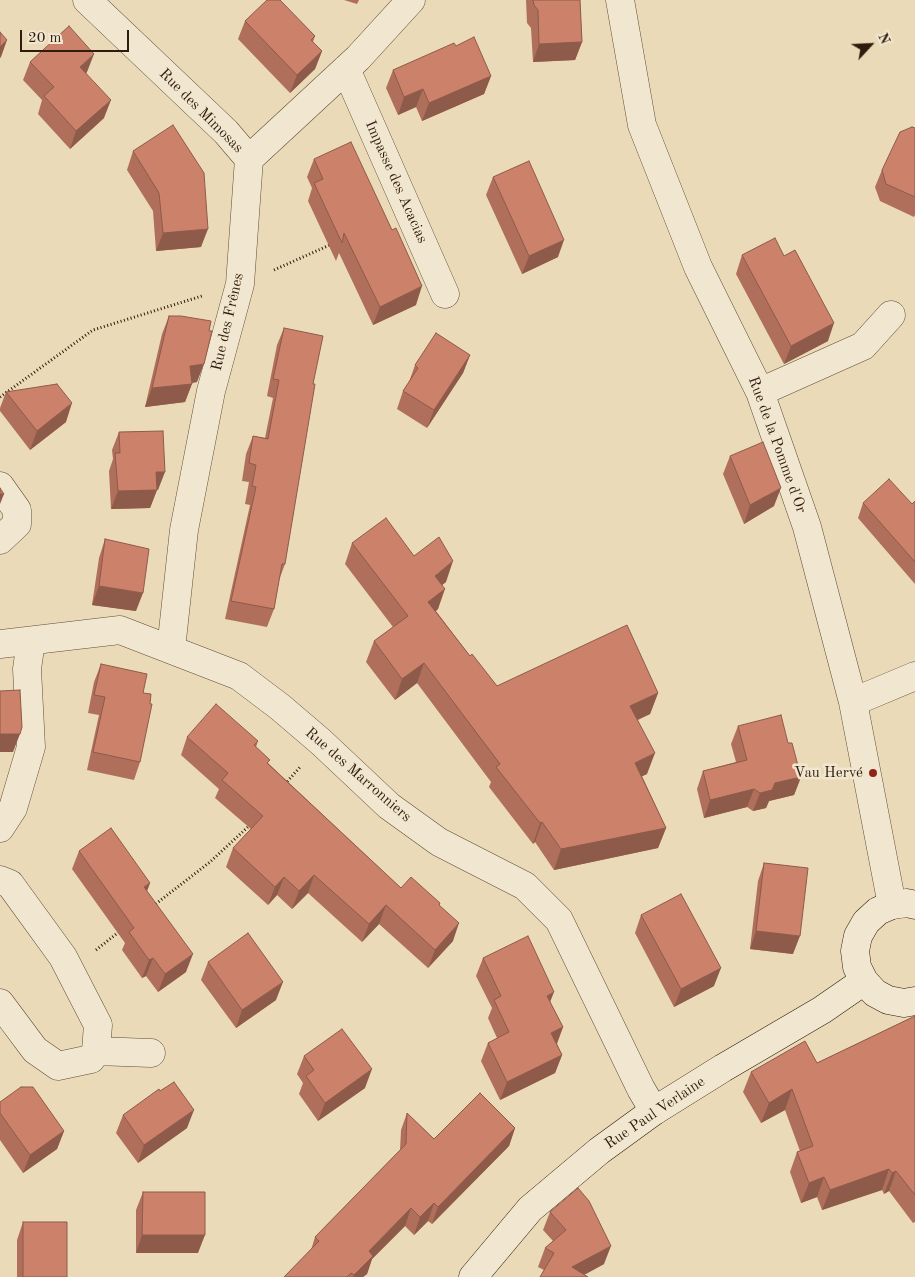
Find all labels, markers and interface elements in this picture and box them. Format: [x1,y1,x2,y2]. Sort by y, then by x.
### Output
scale bar [22,20,131,52]
north arrow [845,20,895,70]
text: 20 m [28,31,62,46]
text: N [875,31,892,46]
street label: Rue des Mimosas [155,65,247,157]
street label: Impasse des Acacias [361,118,431,246]
street label: Rue des Frênes [208,271,248,373]
street label: Rue de la Pomme d'Or [744,374,810,516]
street label: Rue des Marronniers [301,724,415,826]
place label: Vau Hervé [794,764,863,782]
marker: Vau Hervé [867,767,879,779]
street label: Rue Paul Verlaine [602,1073,708,1153]

